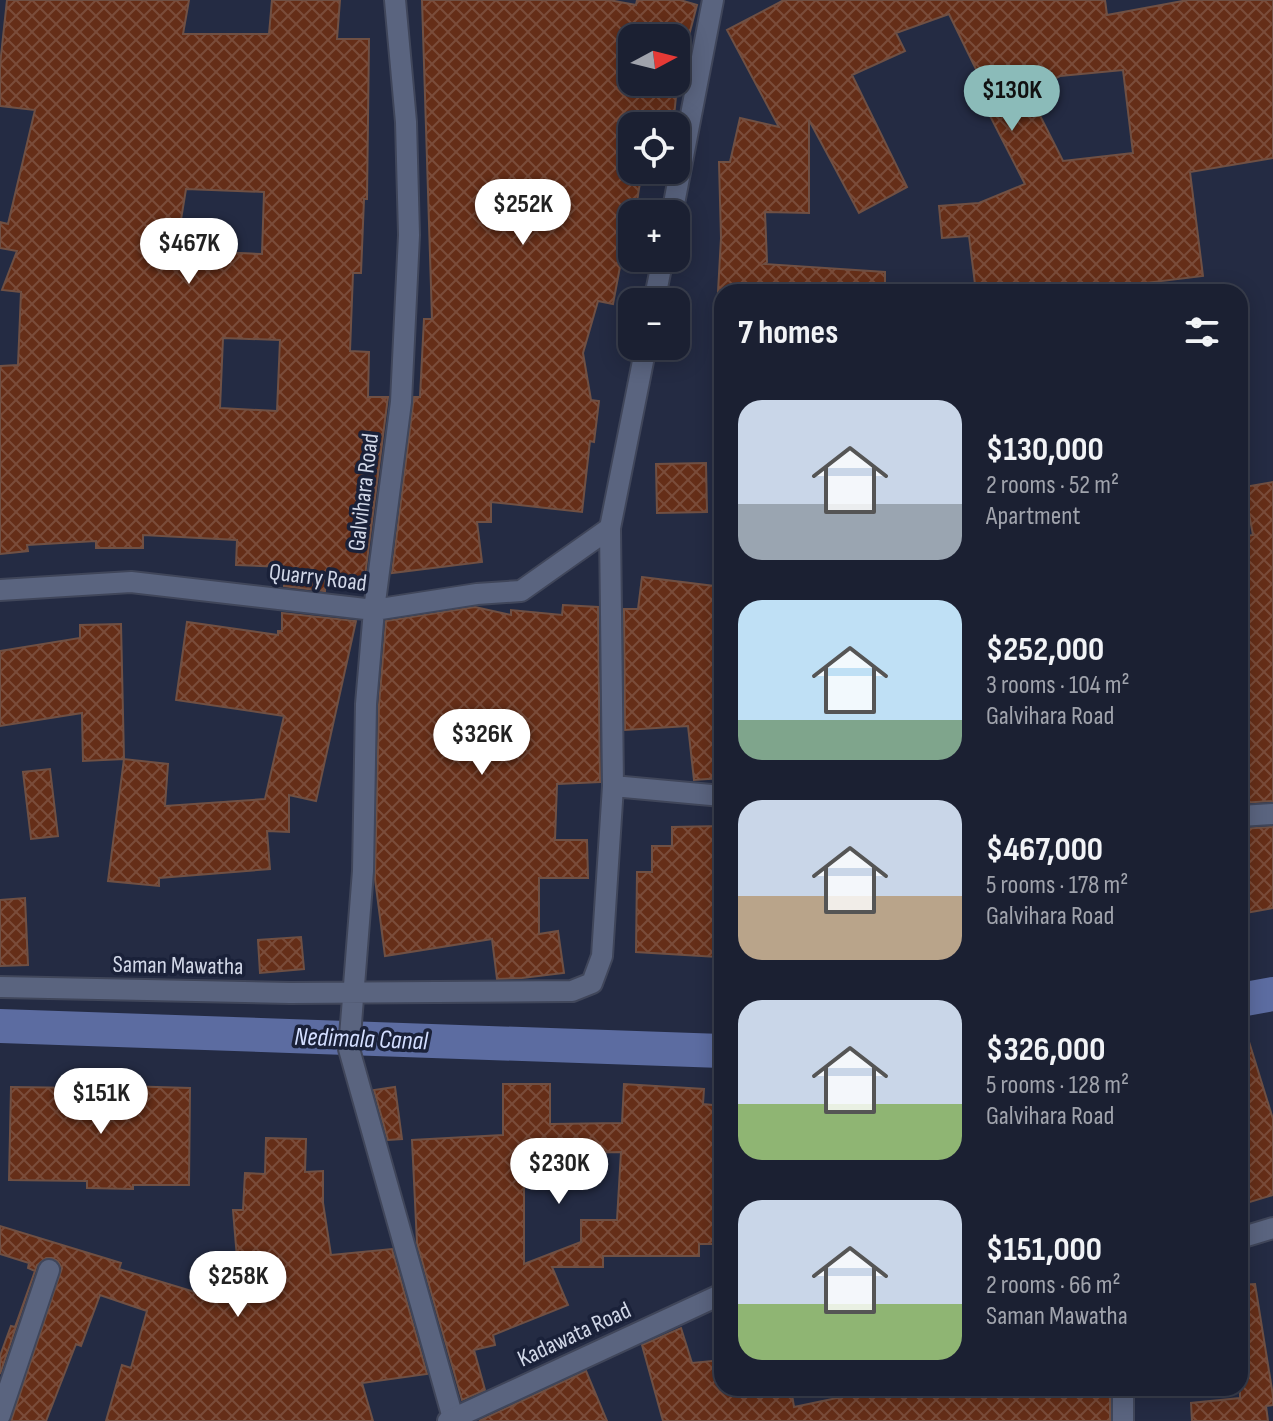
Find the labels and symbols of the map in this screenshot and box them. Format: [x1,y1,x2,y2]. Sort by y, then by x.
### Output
north arrow [618,24,690,96]
pin: $130K [956,65,1068,133]
pin: $252K [467,179,579,247]
pin: $467K [133,218,245,286]
street label: Galvihara Road [342,432,385,553]
street label: Quarry Road [267,557,368,598]
pin: $326K [426,709,538,777]
street label: Saman Mawatha [112,950,244,981]
water label: Nedimala Canal [294,1022,430,1057]
pin: $151K [45,1068,157,1136]
pin: $230K [503,1138,615,1206]
pin: $258K [182,1251,294,1319]
street label: Kadawata Road [513,1296,636,1373]

